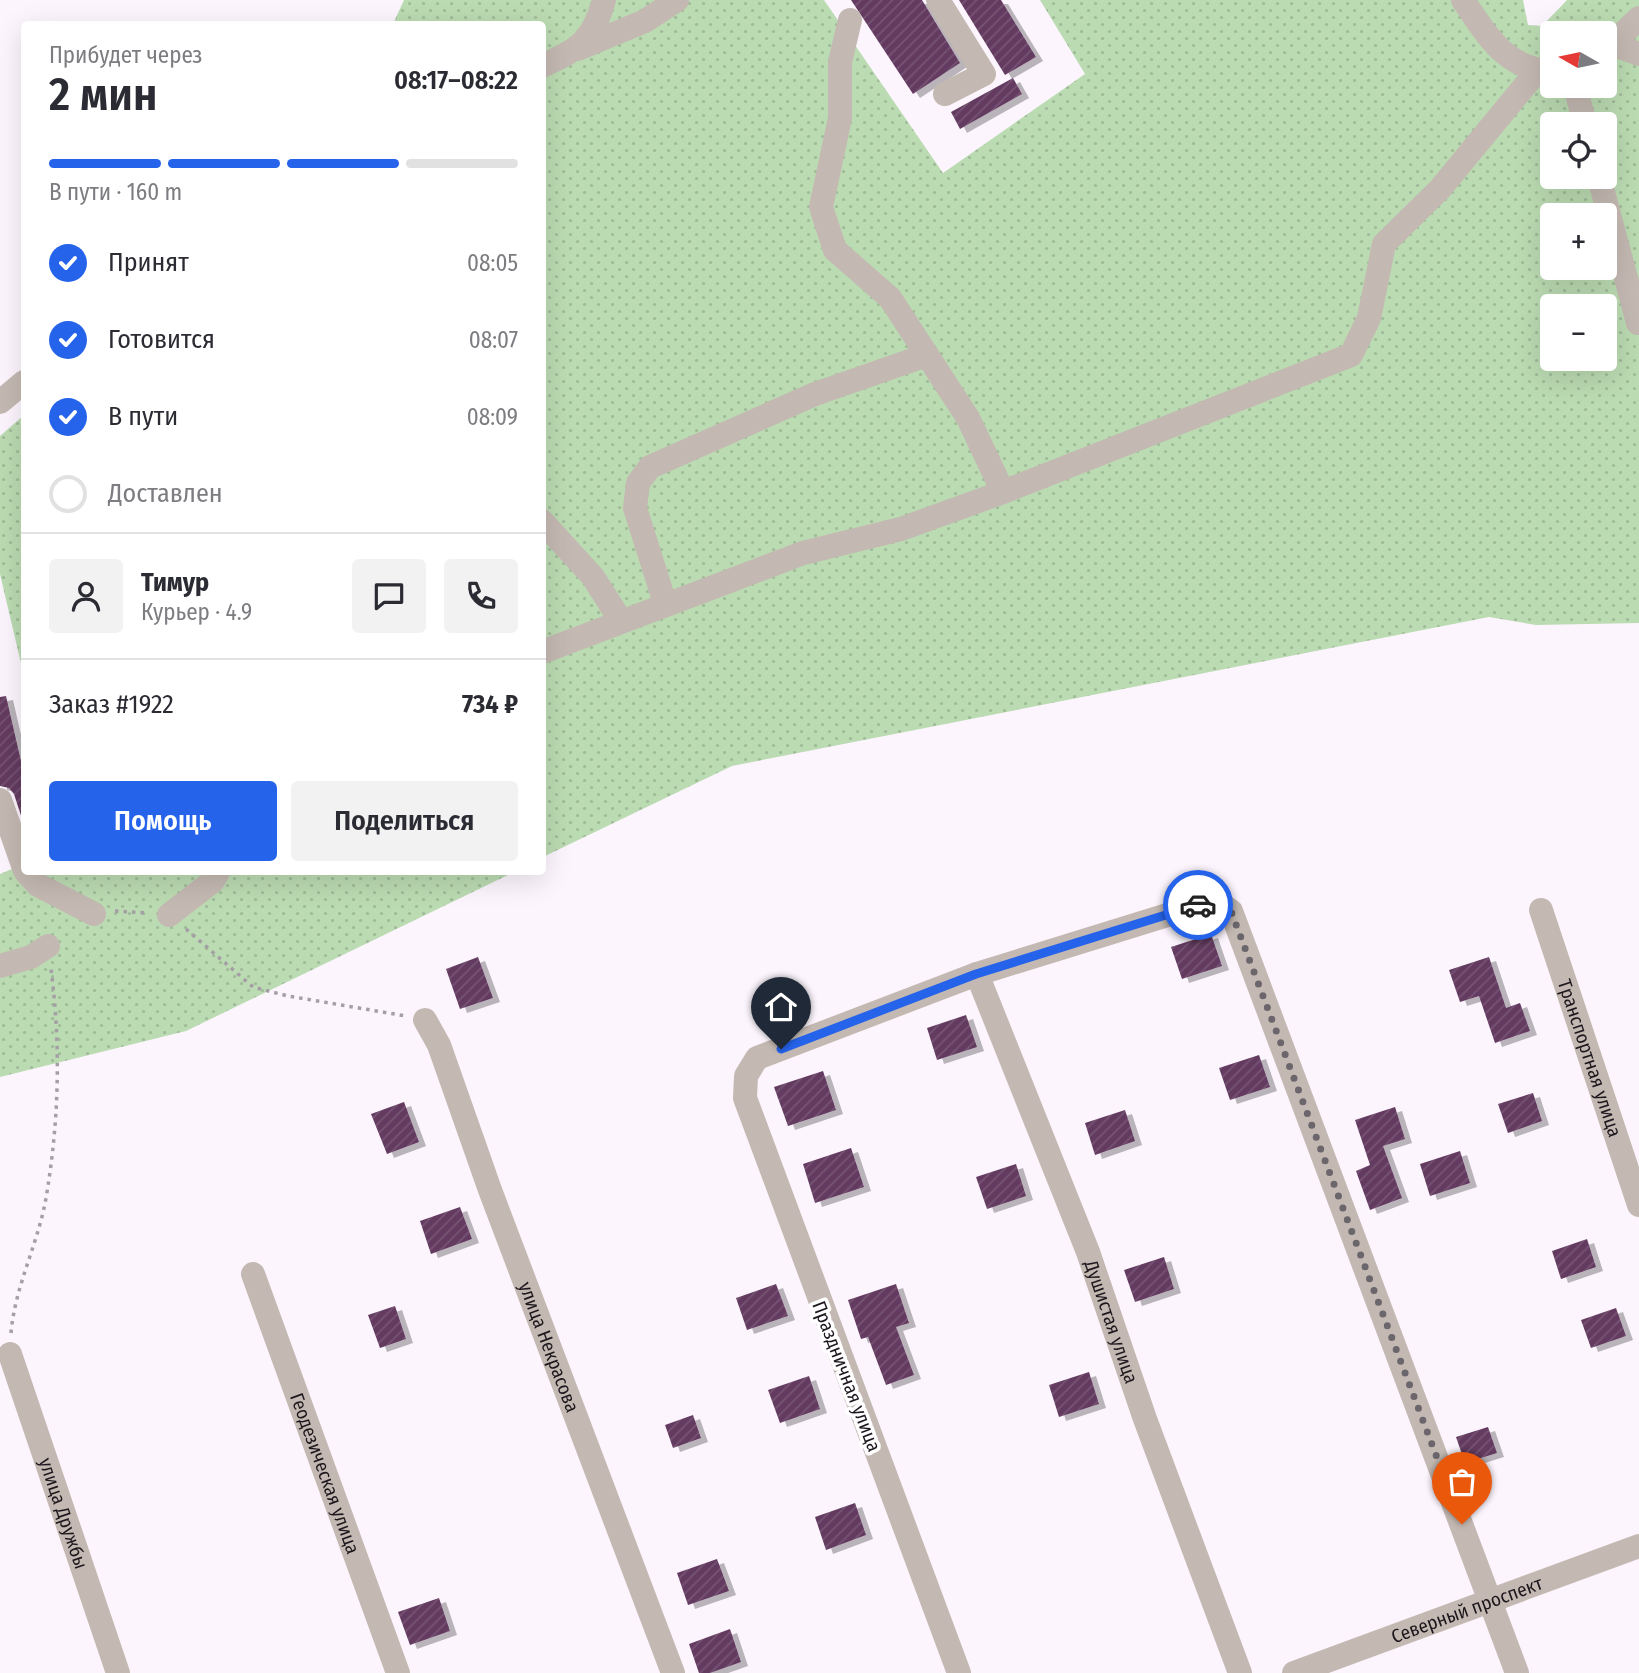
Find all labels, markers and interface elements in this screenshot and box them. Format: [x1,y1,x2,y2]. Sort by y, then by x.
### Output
north arrow [1540,21,1617,98]
map controls [1540,21,1617,371]
text: Прибудет через [49,41,202,69]
text: 08:17–08:22 [394,65,518,96]
text: 2 мин [49,67,157,122]
button: locate [1540,112,1617,189]
text: В пути · 160 m [49,178,182,206]
button: + [1540,203,1617,280]
icon: check [49,244,87,282]
text: Принят [108,247,189,278]
text: 08:05 [467,249,518,277]
button: − [1540,294,1617,371]
icon: check [49,321,87,359]
text: Готовится [108,324,215,355]
text: 08:07 [469,326,518,354]
icon: check [49,398,87,436]
text: В пути [108,401,178,432]
text: 08:09 [467,403,518,431]
text: Доставлен [108,478,223,509]
button: person [49,559,123,633]
button: chat [352,559,426,633]
button: phone [444,559,518,633]
text: Тимур [141,567,209,598]
text: Курьер · 4.9 [141,598,252,626]
text: Заказ #1922 [49,689,174,720]
text: 734 ₽ [462,689,518,720]
button: Помощь [49,781,277,861]
button: Поделиться [291,781,518,861]
courier [1163,870,1233,940]
icon: car [1179,886,1217,924]
street label: Транспортная улица [1553,976,1627,1140]
pin [751,977,811,1049]
icon: home [762,988,800,1026]
street label: Душистая улица [1079,1256,1143,1387]
street label: улица Некрасова [514,1279,584,1415]
street label: Праздничная улица [807,1298,886,1455]
street label: Геодезическая улица [285,1390,365,1557]
pin [1432,1452,1492,1524]
street label: улица Дружбы [34,1455,93,1572]
icon: bag [1443,1463,1481,1501]
street label: Северный проспект [1388,1571,1546,1648]

